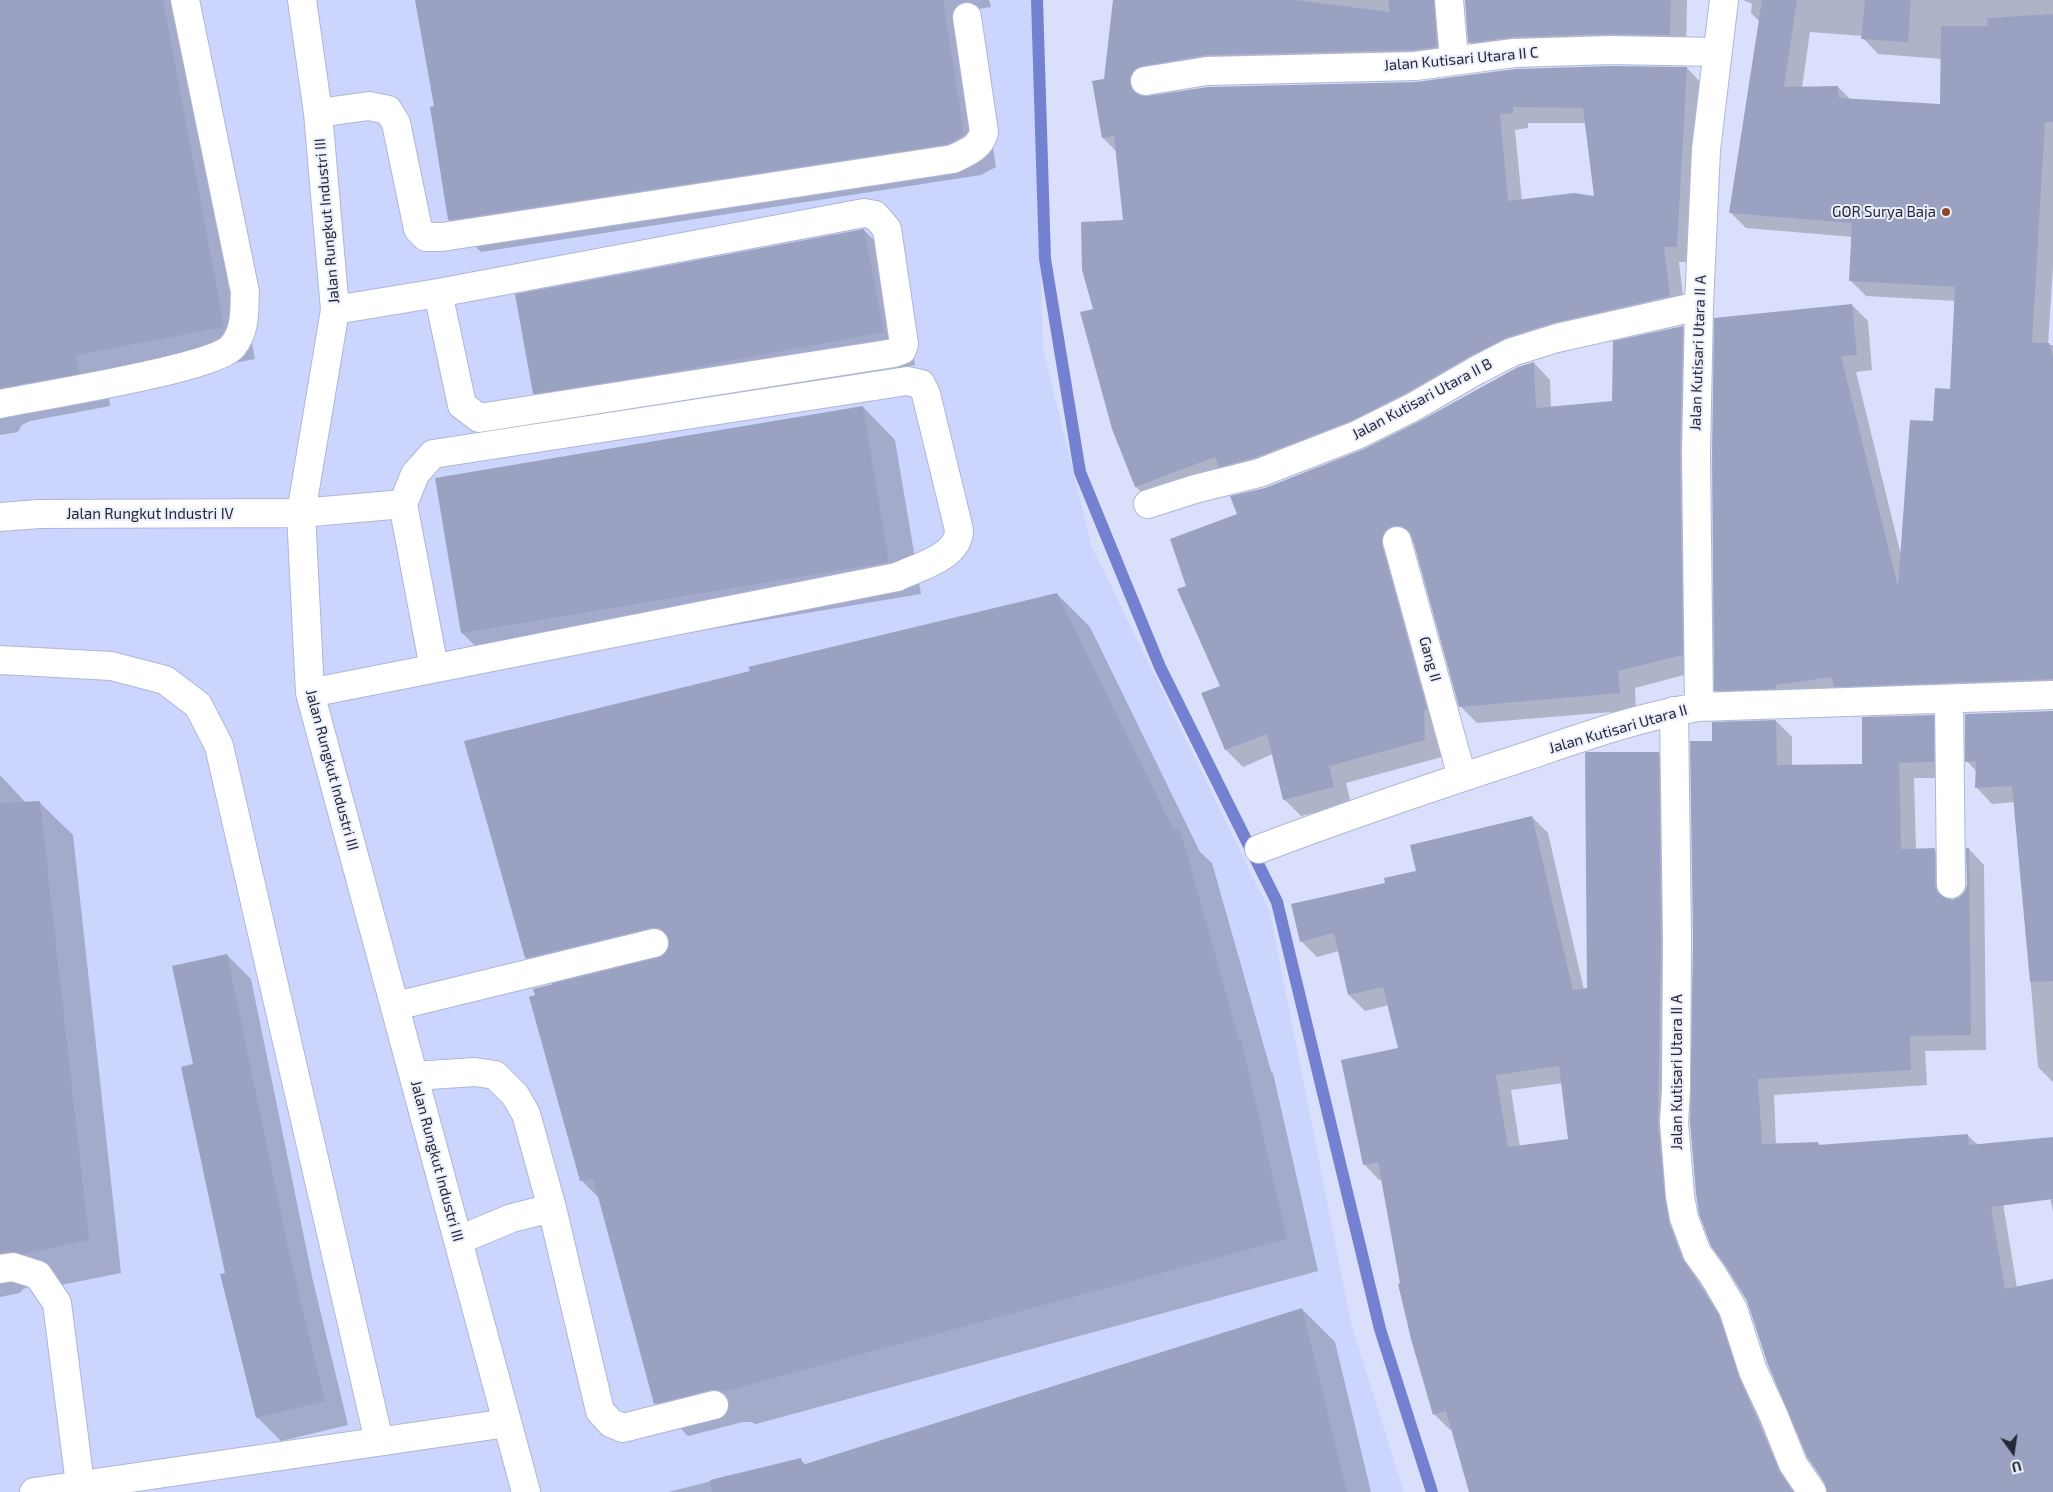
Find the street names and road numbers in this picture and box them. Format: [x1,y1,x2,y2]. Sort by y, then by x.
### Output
street label: Jalan Kutisari Utara II C [1383,43,1539,75]
street label: Jalan Rungkut Industri III [311,137,343,305]
street label: Jalan Kutisari Utara II A [1686,275,1710,431]
street label: Jalan Kutisari Utara II B [1349,354,1495,444]
street label: Jalan Rungkut Industri IV [66,505,234,523]
street label: Gang II [1415,634,1445,684]
street label: Jalan Rungkut Industri III [302,687,362,853]
street label: Jalan Kutisari Utara II [1547,701,1689,757]
street label: Jalan Kutisari Utara II A [1668,994,1686,1150]
street label: Jalan Rungkut Industri III [407,1078,467,1244]

